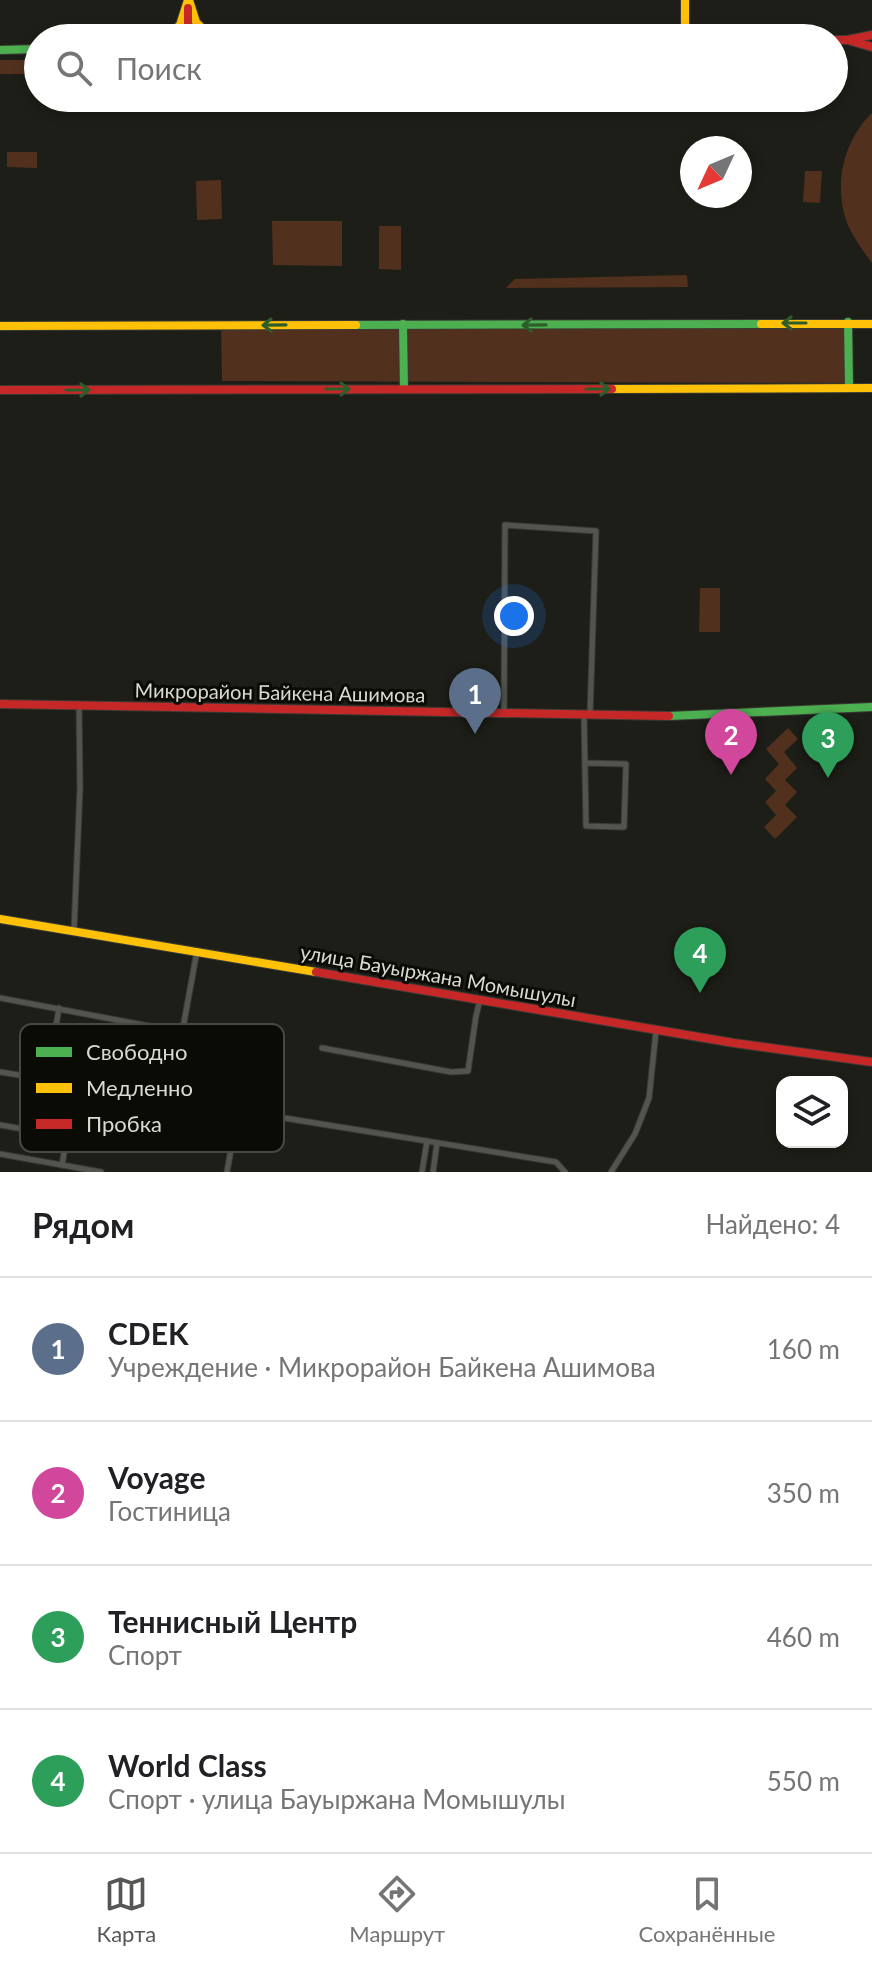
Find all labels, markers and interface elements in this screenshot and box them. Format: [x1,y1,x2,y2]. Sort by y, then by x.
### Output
search box [24,24,848,112]
icon: search [52,46,96,90]
text: Поиск [116,50,202,86]
north arrow [680,136,752,208]
one-way arrow [781,315,808,331]
one-way arrow [261,317,288,332]
one-way arrow [521,317,548,332]
one-way arrow [324,381,351,397]
one-way arrow [584,381,611,397]
one-way arrow [64,382,91,398]
your location [494,596,534,636]
pin: 1 [449,668,501,734]
street label: Микрорайон Байкена Ашимова [135,677,425,707]
pin: 2 [705,709,757,775]
pin: 3 [802,712,854,778]
pin: 4 [674,927,726,993]
street label: улица Бауыржана Момышулы [298,939,578,1011]
legend [20,1024,284,1152]
text: Свободно [86,1038,187,1065]
text: Медленно [86,1074,193,1101]
map controls [776,1076,848,1148]
button: layers [776,1076,848,1148]
text: Пробка [86,1110,162,1137]
text: Рядом [32,1204,134,1245]
text: Найдено: 4 [705,1208,840,1240]
text: CDEK [108,1315,188,1351]
text: 1 [50,1333,66,1365]
text: 160 m [767,1333,840,1365]
text: Учреждение · Микрорайон Байкена Ашимова [108,1351,656,1383]
text: Voyage [108,1459,205,1495]
text: 2 [50,1477,66,1509]
text: 350 m [767,1477,840,1509]
text: Гостиница [108,1495,231,1527]
text: Теннисный Центр [108,1603,357,1639]
text: 3 [50,1621,66,1653]
text: 460 m [767,1621,840,1653]
text: Спорт [108,1639,182,1671]
text: World Class [108,1747,267,1783]
text: 4 [50,1765,66,1797]
text: 550 m [767,1765,840,1797]
text: Спорт · улица Бауыржана Момышулы [108,1783,565,1815]
tab: Карта [97,1872,156,1947]
tab: Маршрут [349,1872,445,1947]
tab: Сохранённые [638,1872,775,1947]

